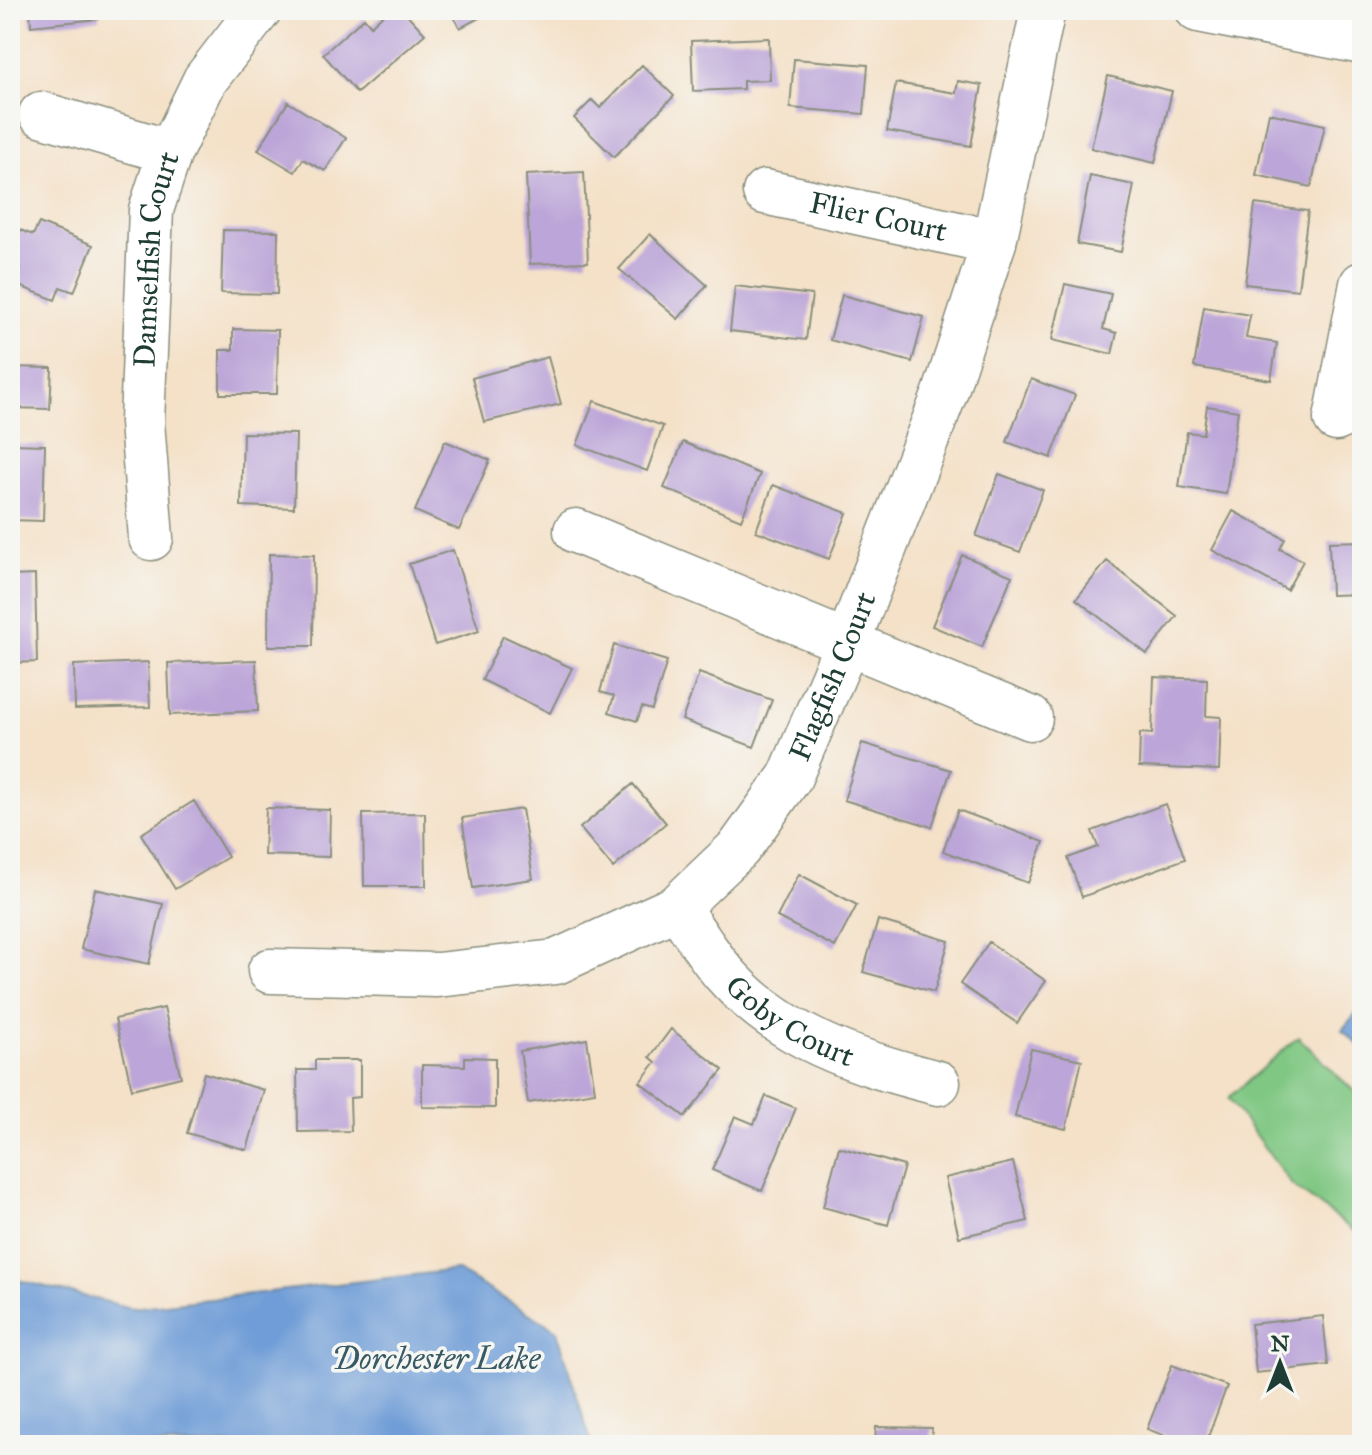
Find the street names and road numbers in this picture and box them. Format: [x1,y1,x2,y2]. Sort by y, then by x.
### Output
street label: Damselfish Court [126,146,187,368]
street label: Flier Court [806,184,951,249]
street label: Flagfish Court [781,586,884,766]
street label: Goby Court [718,968,859,1075]

